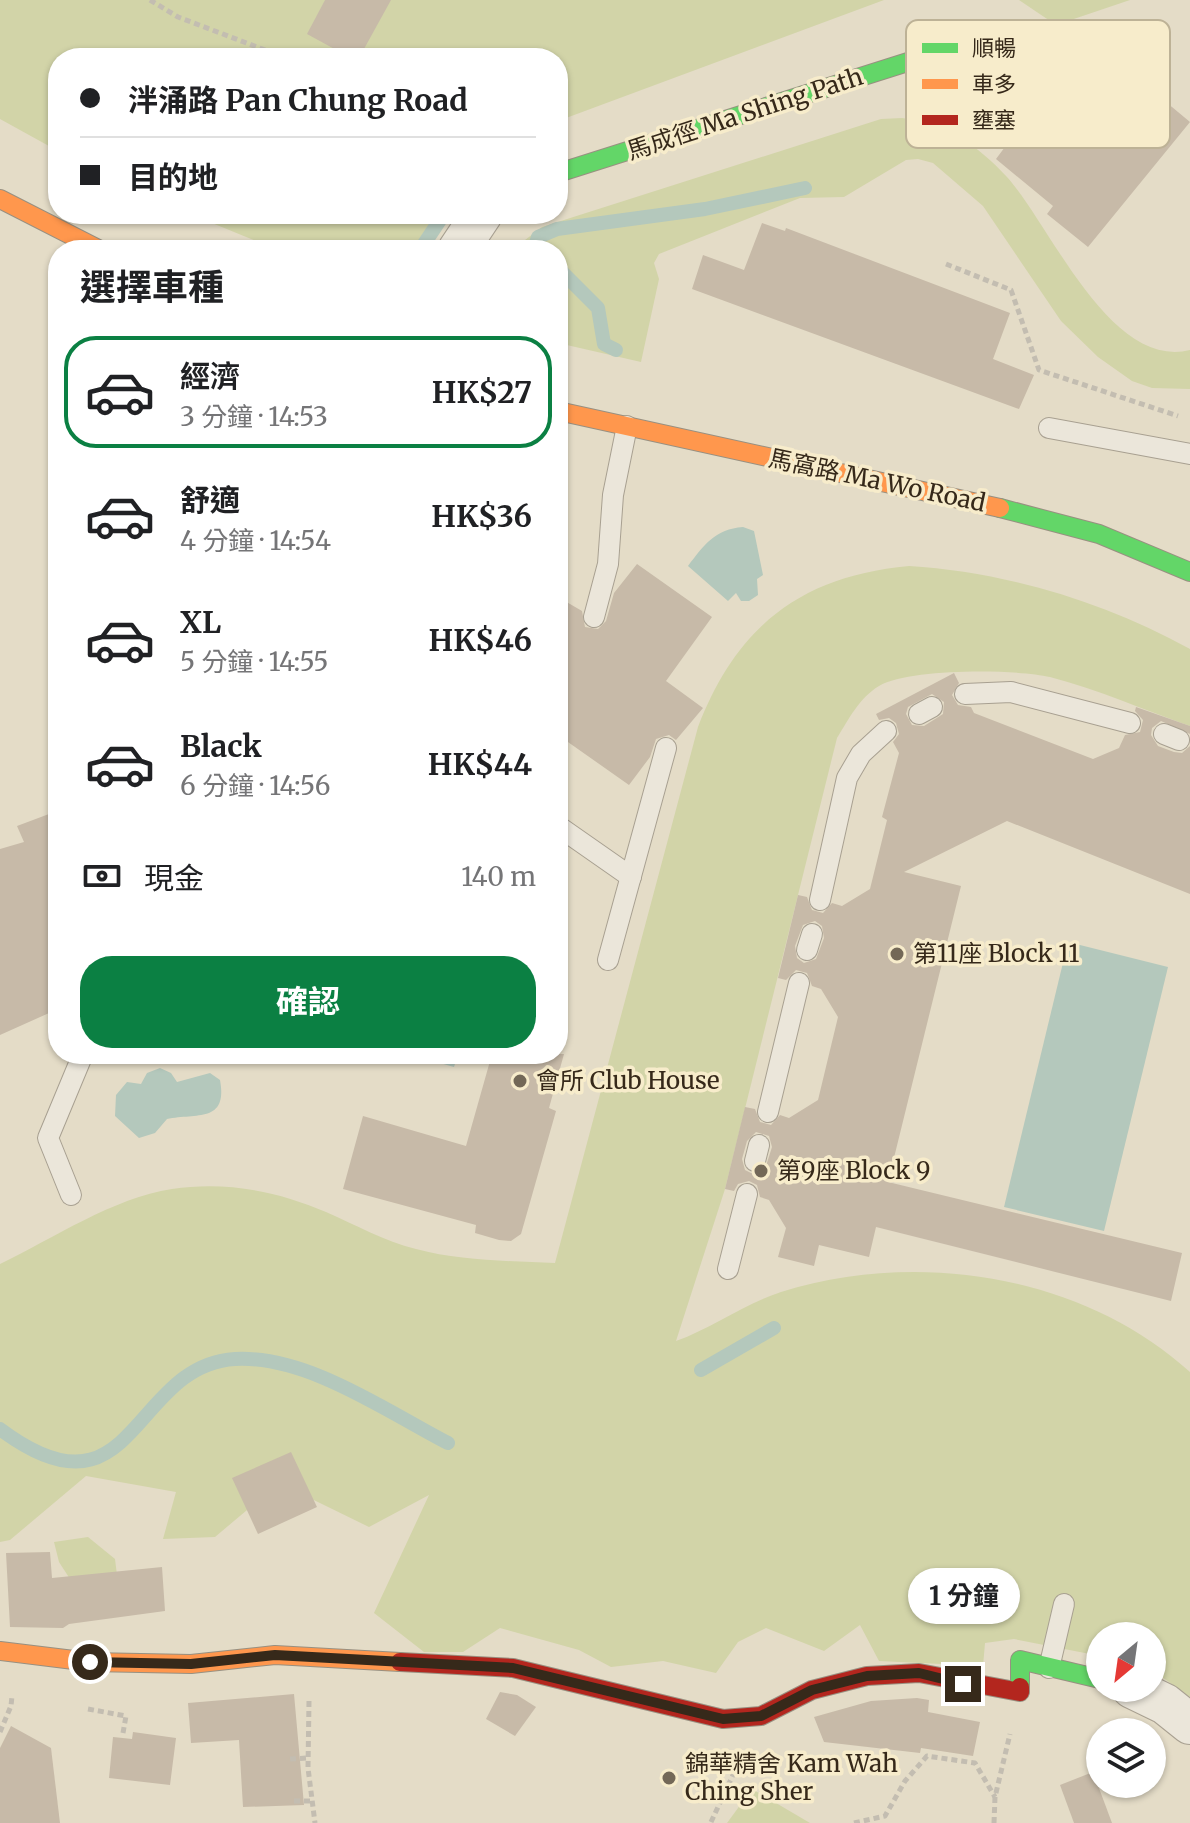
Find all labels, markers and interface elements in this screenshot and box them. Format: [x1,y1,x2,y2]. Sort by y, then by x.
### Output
legend [906,20,1170,148]
text: 順暢 [972,34,1016,62]
street label: 馬成徑 Ma Shing Path [623,61,867,166]
text: 車多 [972,70,1016,98]
text: 泮涌路 Pan Chung Road [128,81,468,119]
text: 壅塞 [972,106,1016,134]
text: 目的地 [128,158,218,196]
text: 選擇車種 [80,265,224,310]
icon: car [84,356,156,428]
text: 經濟 [180,357,240,395]
text: HK$27 [432,373,532,411]
text: 3 分鐘 · 14:53 [180,400,328,433]
street label: 馬窩路 Ma Wo Road [766,442,988,519]
icon: car [84,480,156,552]
text: 舒適 [180,481,240,519]
text: HK$36 [431,497,532,535]
text: 4 分鐘 · 14:54 [180,524,331,557]
text: XL [180,603,221,641]
icon: car [84,604,156,676]
text: HK$46 [429,621,532,659]
text: 5 分鐘 · 14:55 [180,645,328,678]
text: Black [180,727,262,765]
icon: car [84,728,156,800]
text: HK$44 [428,745,532,783]
text: 6 分鐘 · 14:56 [180,769,330,802]
icon: cash [80,854,124,898]
text: 現金 [144,859,204,897]
text: 140 m [461,860,536,893]
place label: 第11座 Block 11 [913,938,1079,969]
marker: 第11座 Block 11 [888,945,906,963]
button: 確認 [80,956,536,1048]
place label: 會所 Club House [536,1065,719,1096]
marker: 會所 Club House [511,1072,529,1090]
place label: 第9座 Block 9 [777,1155,930,1186]
marker: 第9座 Block 9 [752,1162,770,1180]
callout: 1 分鐘 [907,1568,1019,1624]
text: 1 分鐘 [929,1579,999,1612]
north arrow [1086,1622,1166,1702]
map controls [1086,1622,1166,1798]
route start [72,1644,108,1680]
route end [945,1666,981,1702]
button: layers [1086,1718,1166,1798]
place label: 錦華精舍 Kam Wah Ching Sher [685,1748,898,1807]
marker: 錦華精舍 Kam Wah Ching Sher [660,1769,678,1787]

